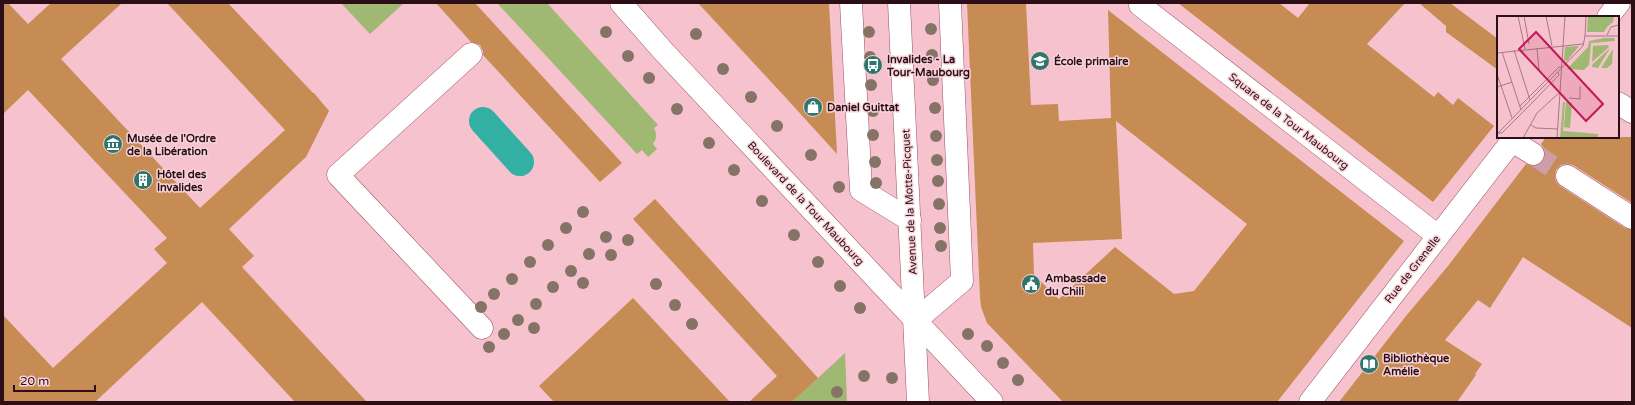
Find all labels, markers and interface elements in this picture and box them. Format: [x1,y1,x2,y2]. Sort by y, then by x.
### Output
inset map [1497,16,1619,138]
school or university icon: École primaire [1029,50,1051,72]
place label: Invalides - La Tour-Maubourg [886,53,970,80]
bus stop icon: Invalides - La Tour-Maubourg [862,54,884,76]
place label: École primaire [1054,54,1129,69]
street label: Square de la Tour Maubourg [1226,70,1351,172]
shop icon: Daniel Guittat [802,96,824,118]
place label: Daniel Guittat [827,101,900,114]
street label: Avenue de la Motte-Picquet [899,129,920,275]
place label: Musée de l'Ordre de la Libération [127,132,217,158]
museum icon: Musée de l'Ordre de la Libération [102,133,124,155]
street label: Boulevard de la Tour Maubourg [745,139,867,268]
place label: Hôtel des Invalides [157,168,207,194]
building icon: Hôtel des Invalides [132,169,154,191]
street label: Rue de Grenelle [1382,233,1443,306]
place label: Ambassade du Chili [1045,272,1107,298]
public building icon: Ambassade du Chili [1020,273,1042,295]
place label: Bibliothèque Amélie [1383,352,1450,378]
library icon: Bibliothèque Amélie [1358,353,1380,375]
scale bar [14,367,95,393]
text: 20 m [20,374,49,388]

